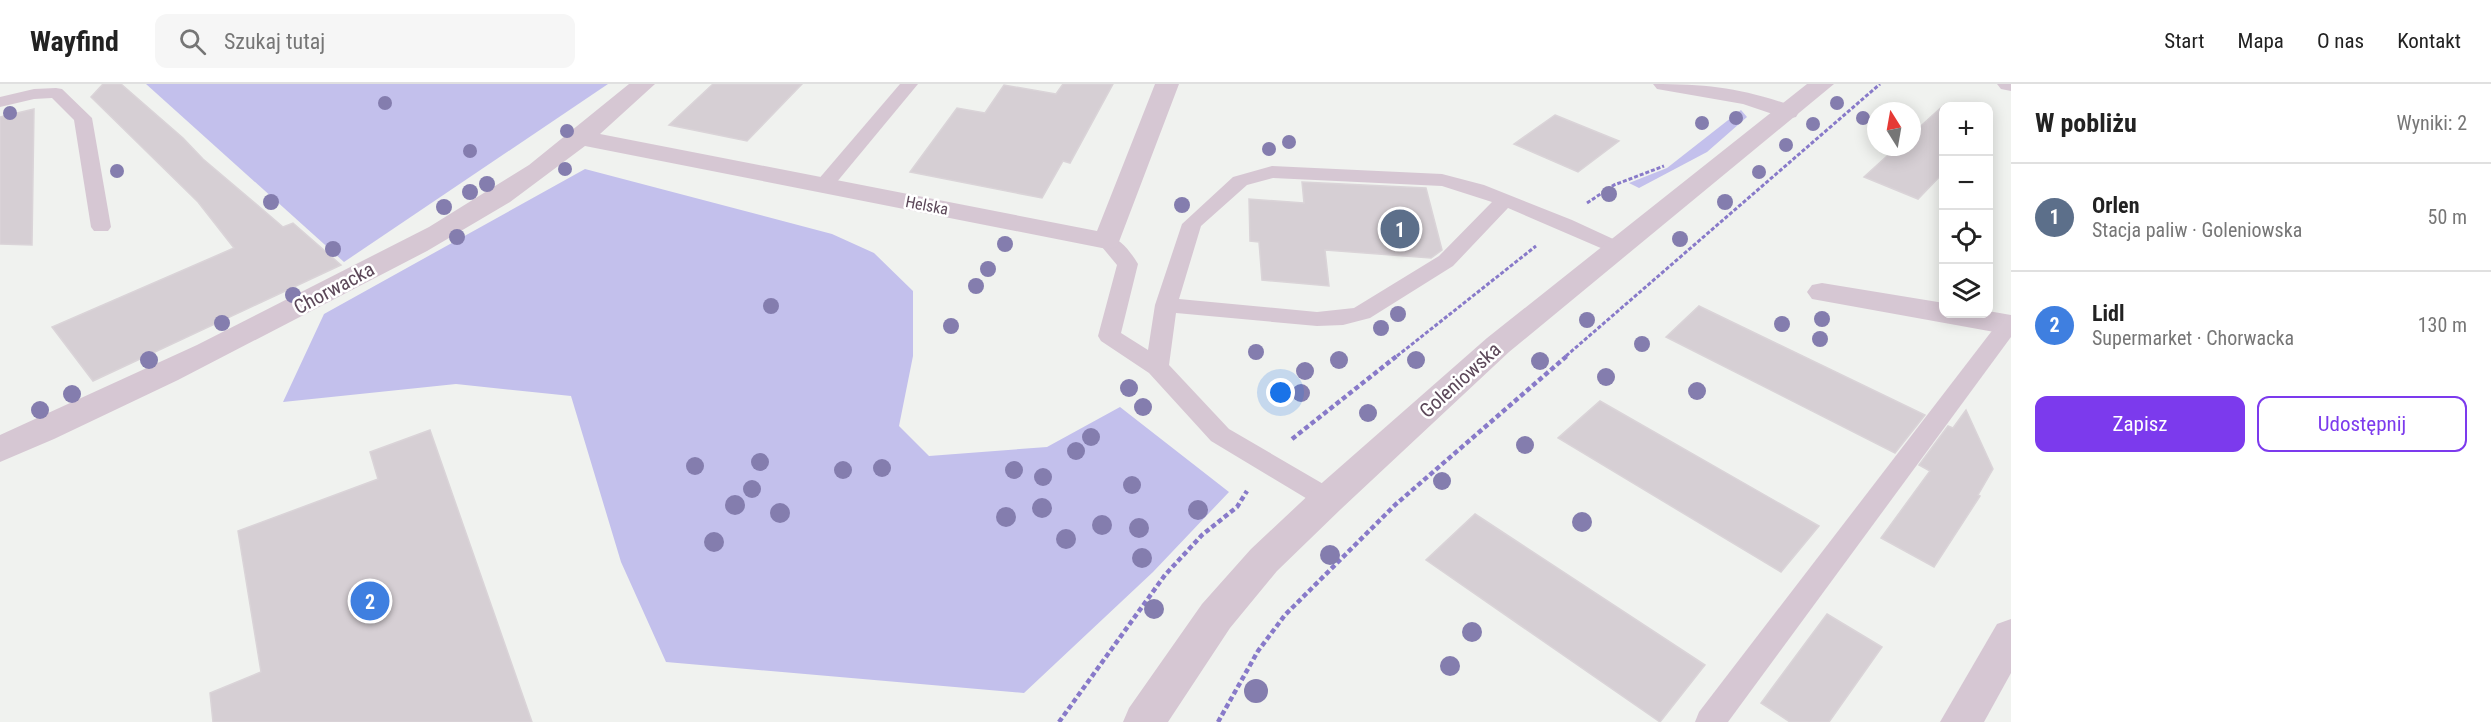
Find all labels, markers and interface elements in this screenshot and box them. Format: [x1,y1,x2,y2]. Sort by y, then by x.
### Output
search box [155,14,575,68]
text: Wayfind [30,25,119,58]
icon: search [176,25,209,58]
text: Szukaj tutaj [224,29,325,54]
text: Start [2164,29,2205,53]
text: Mapa [2238,29,2284,53]
text: O nas [2317,29,2364,53]
text: Kontakt [2397,29,2461,53]
north arrow [1867,102,1921,156]
map controls [1939,102,1993,318]
button: + [1939,102,1993,156]
text: W pobliżu [2035,108,2137,138]
text: Wyniki: 2 [2396,111,2467,135]
button: − [1939,156,1993,210]
street label: Helska [904,192,950,219]
text: Orlen [2092,193,2139,218]
text: 1 [2049,205,2060,229]
text: 50 m [2428,205,2467,229]
pin: 1 [1380,206,1420,252]
button: locate [1939,210,1993,264]
text: Stacja paliw · Goleniowska [2092,218,2302,242]
street label: Chorwacka [290,257,378,319]
button: layers [1939,264,1993,318]
text: Lidl [2092,301,2125,326]
text: 2 [2049,313,2060,337]
text: 130 m [2418,313,2467,337]
text: Supermarket · Chorwacka [2092,326,2294,350]
street label: Goleniowska [1414,337,1506,423]
your location [1266,378,1295,407]
button: Zapisz [2035,396,2245,452]
button: Udostępnij [2257,396,2467,452]
pin: 2 [350,578,389,624]

